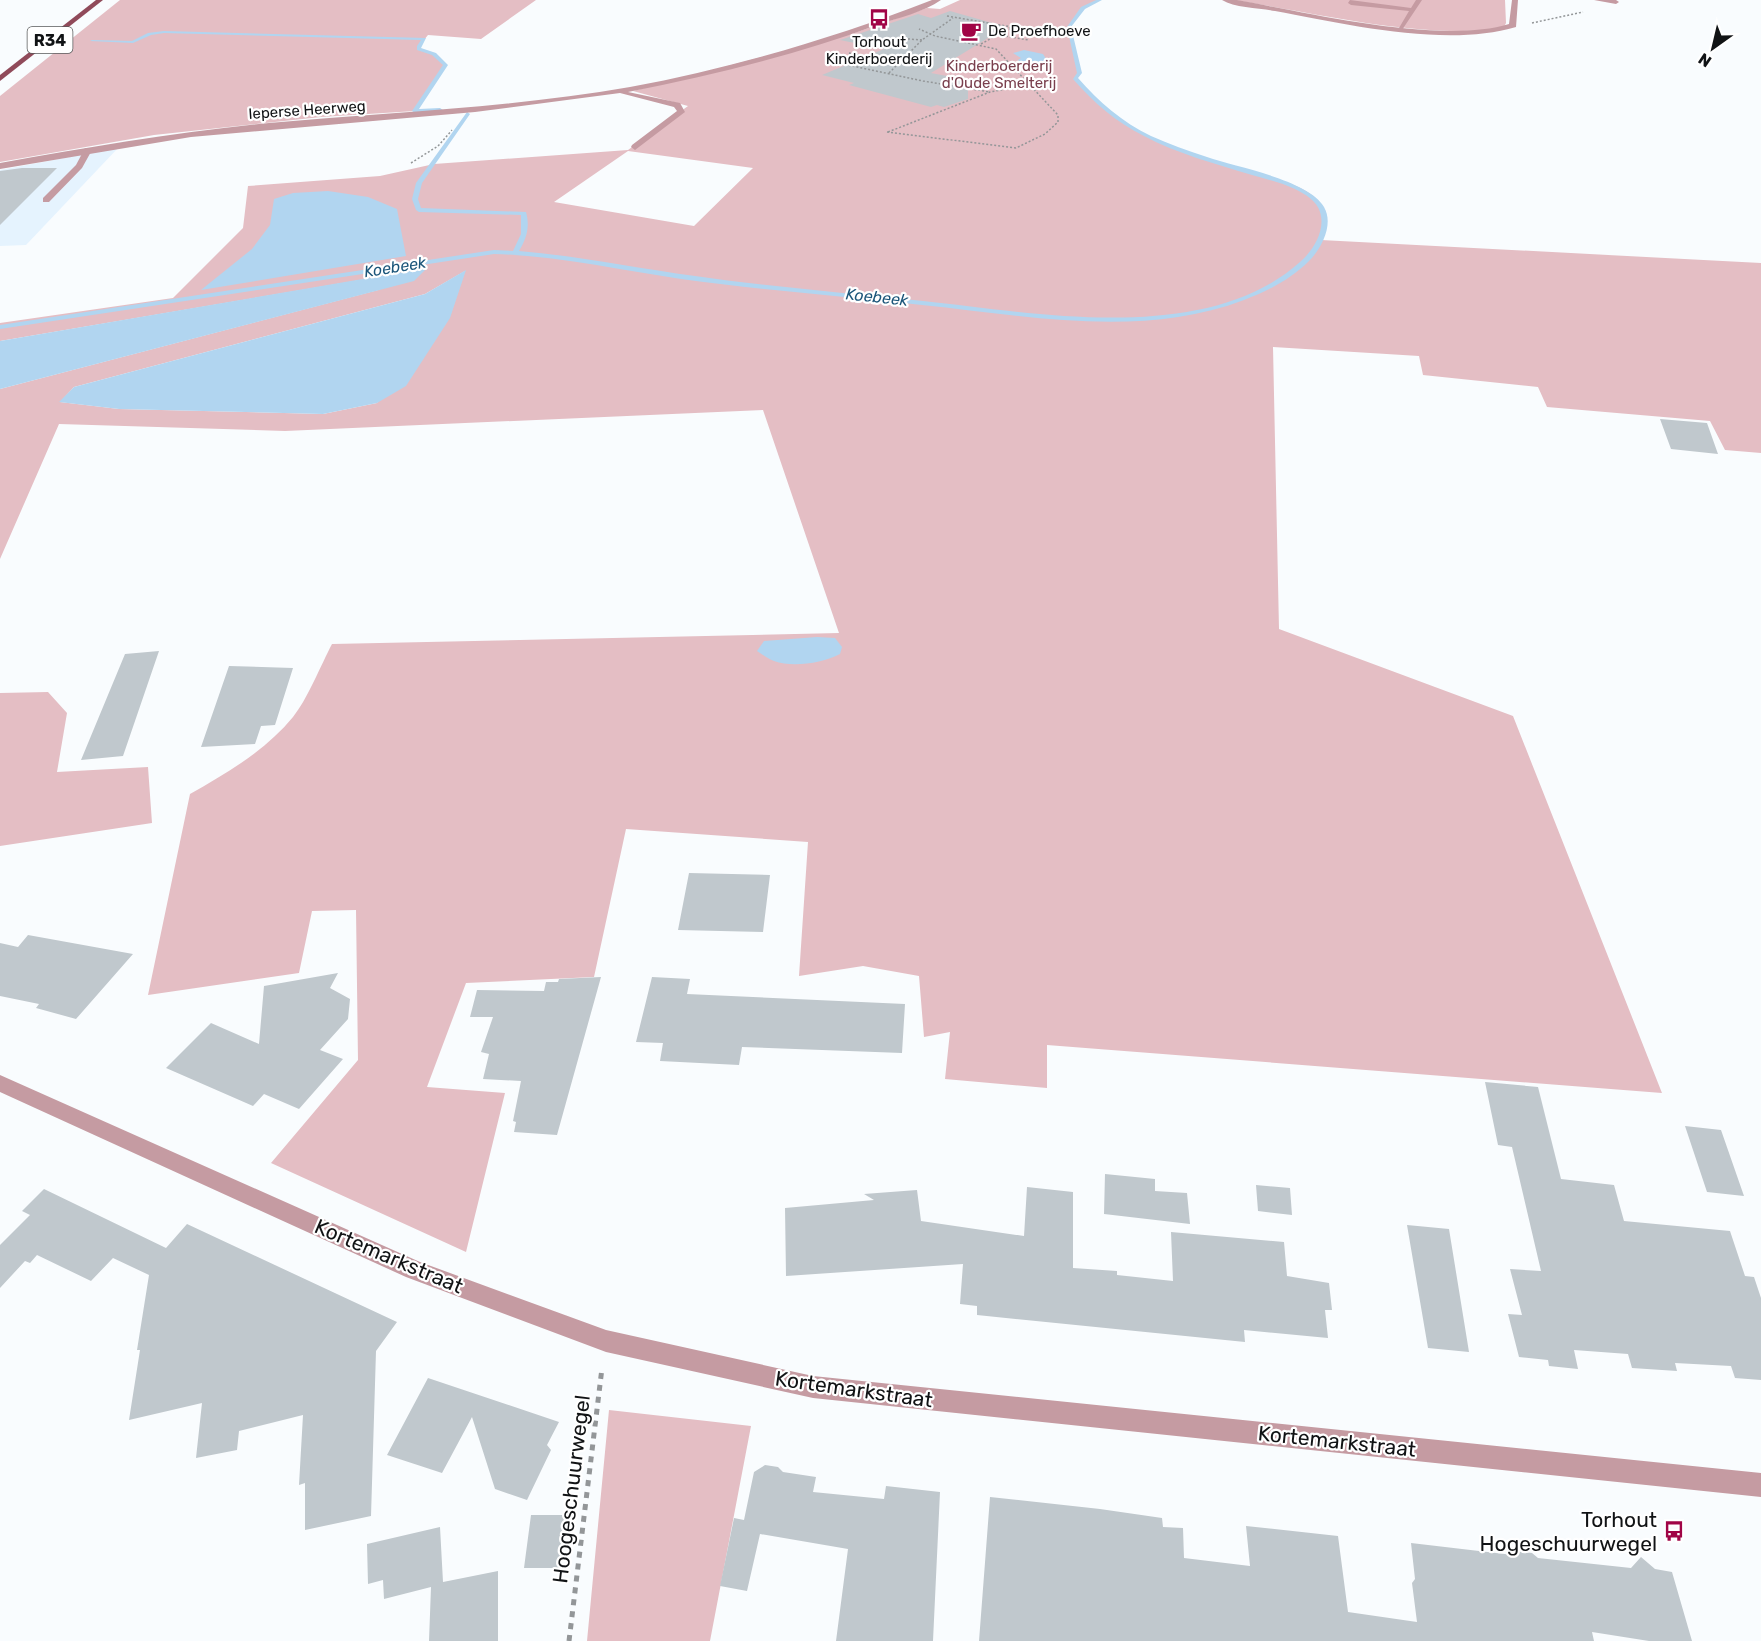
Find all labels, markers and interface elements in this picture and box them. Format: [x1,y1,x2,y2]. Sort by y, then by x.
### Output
bus stop icon: Torhout Kinderboerderij [867,7,891,31]
north arrow [1683,18,1743,78]
cafe icon: De Proefhoeve [959,19,983,43]
place label: De Proefhoeve [988,22,1091,40]
road number: R34 [28,27,72,53]
place label: Torhout Kinderboerderij [826,33,932,68]
text: N [1695,49,1715,71]
park label: Kinderboerderij d'Oude Smelterij [942,57,1056,92]
street label: Ieperse Heerweg [248,97,366,123]
water label: Koebeek [363,253,428,281]
water label: Koebeek [845,284,910,310]
street label: Kortemarkstraat [311,1213,467,1299]
street label: Kortemarkstraat [774,1366,934,1412]
street label: Hoogeschuurwegel [547,1393,595,1585]
street label: Kortemarkstraat [1257,1420,1417,1462]
place label: Torhout Hogeschuurwegel [1480,1507,1657,1556]
bus stop icon: Torhout Hogeschuurwegel [1662,1519,1686,1543]

